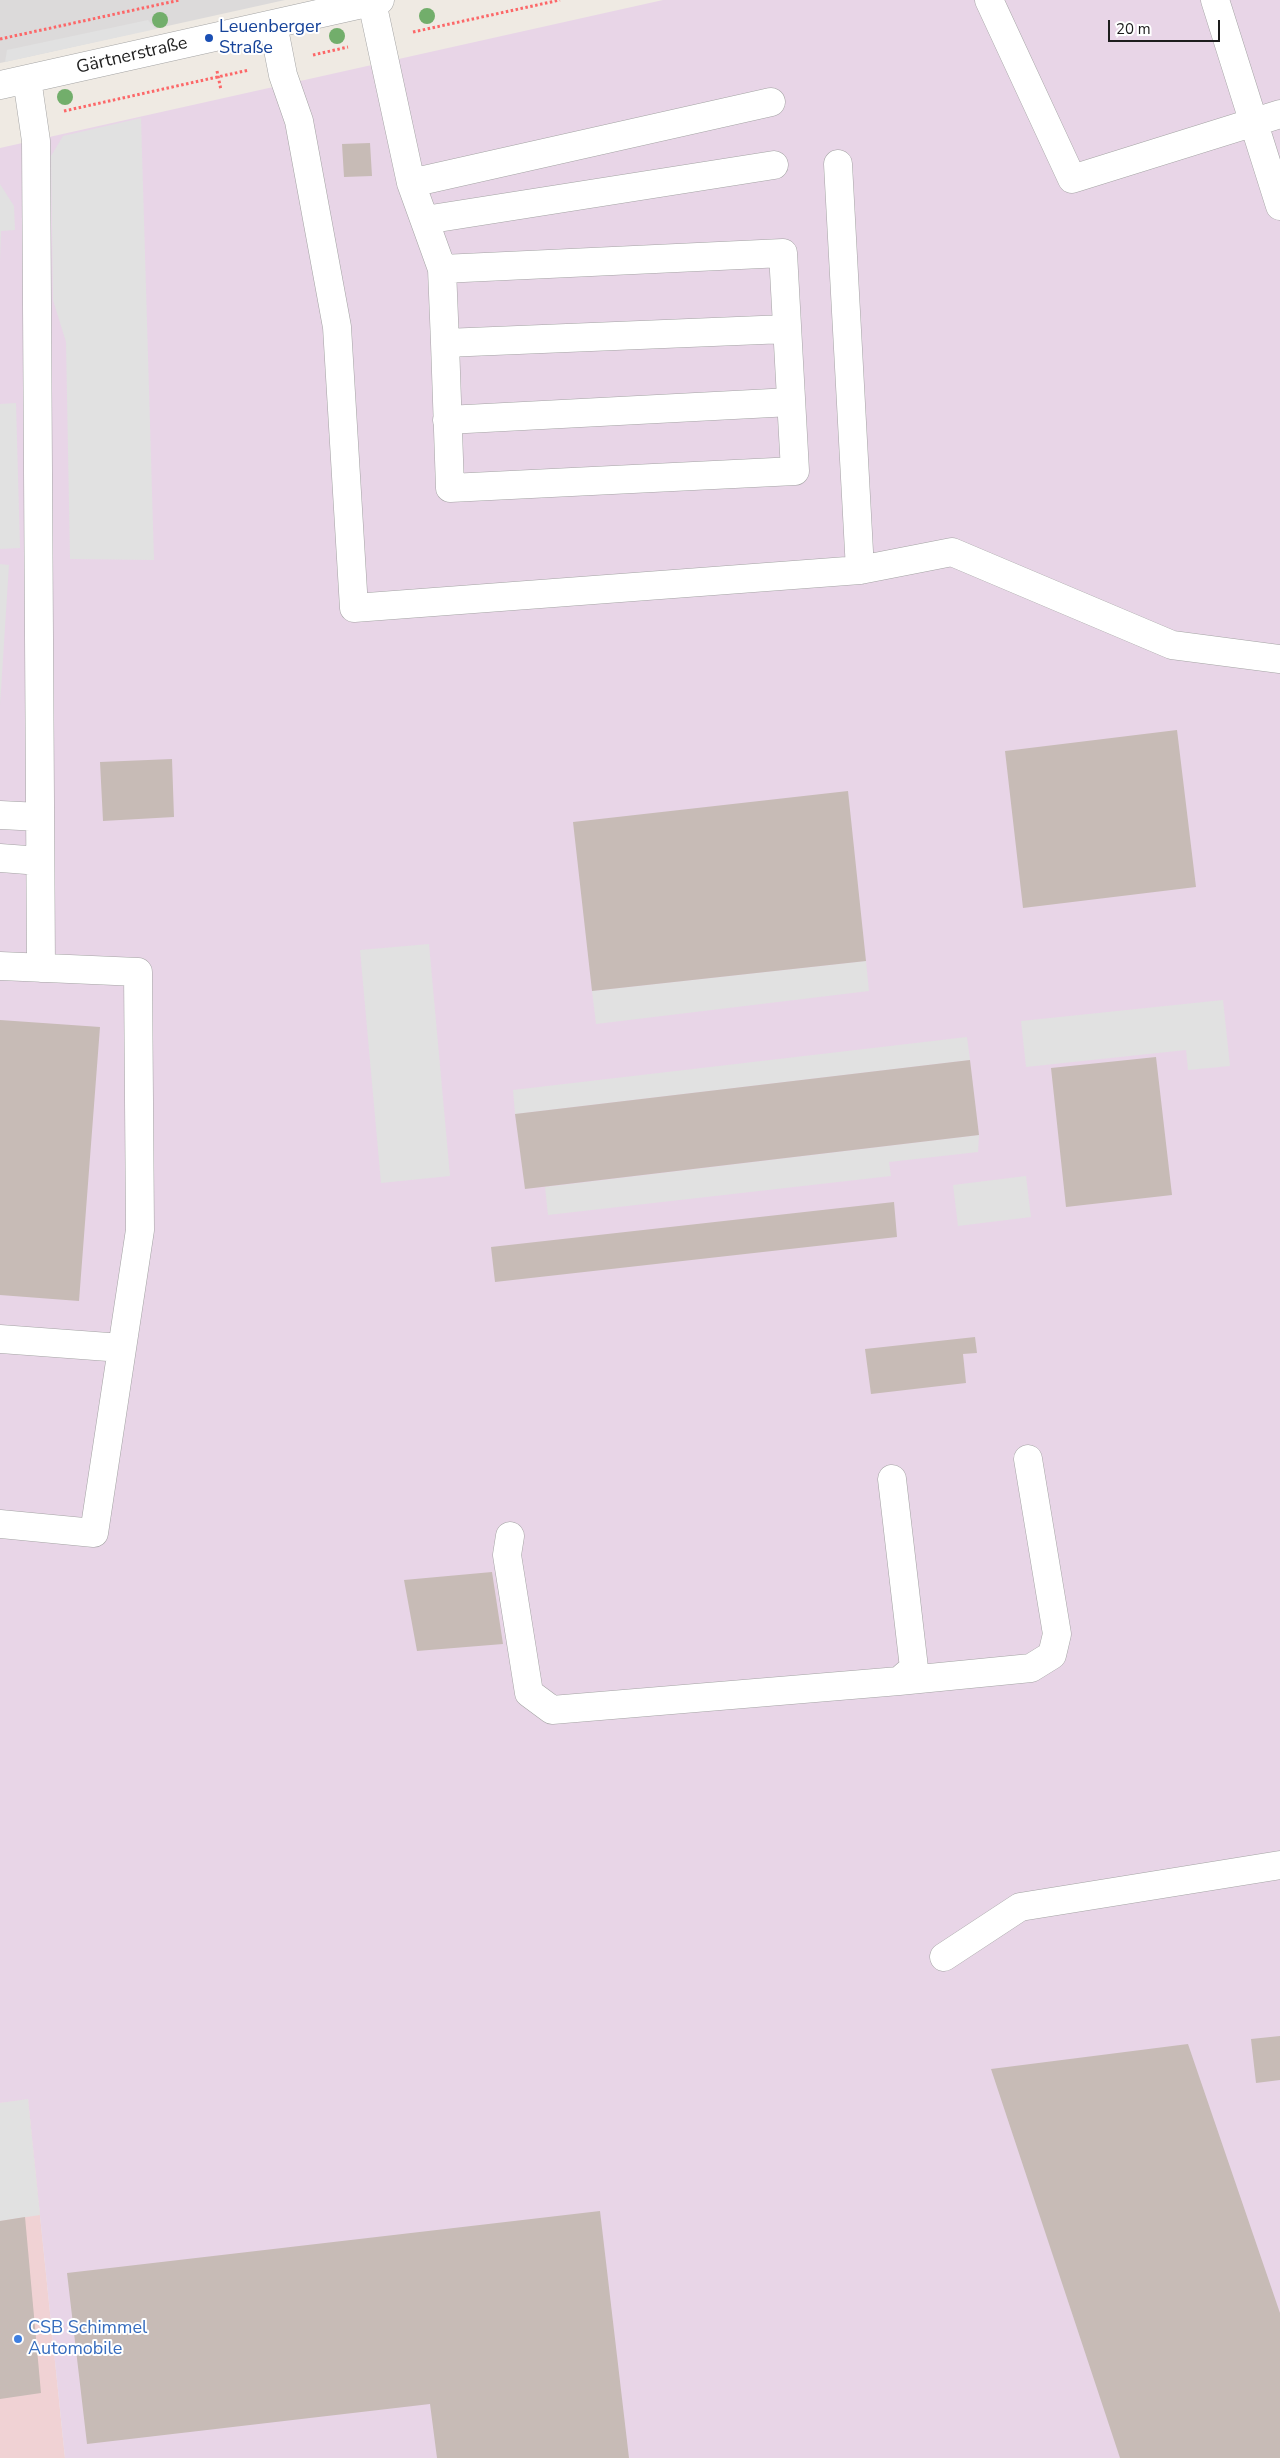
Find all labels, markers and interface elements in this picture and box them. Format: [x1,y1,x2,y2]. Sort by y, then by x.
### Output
scale bar [1110,10,1222,42]
place label: Leuenberger Straße [219,17,321,59]
text: 20 m [1116,19,1151,39]
marker: Leuenberger Straße [203,32,215,44]
street label: Gärtnerstraße [74,33,190,79]
place label: CSB Schimmel Automobile [28,2318,147,2360]
marker: CSB Schimmel Automobile [12,2333,24,2345]

